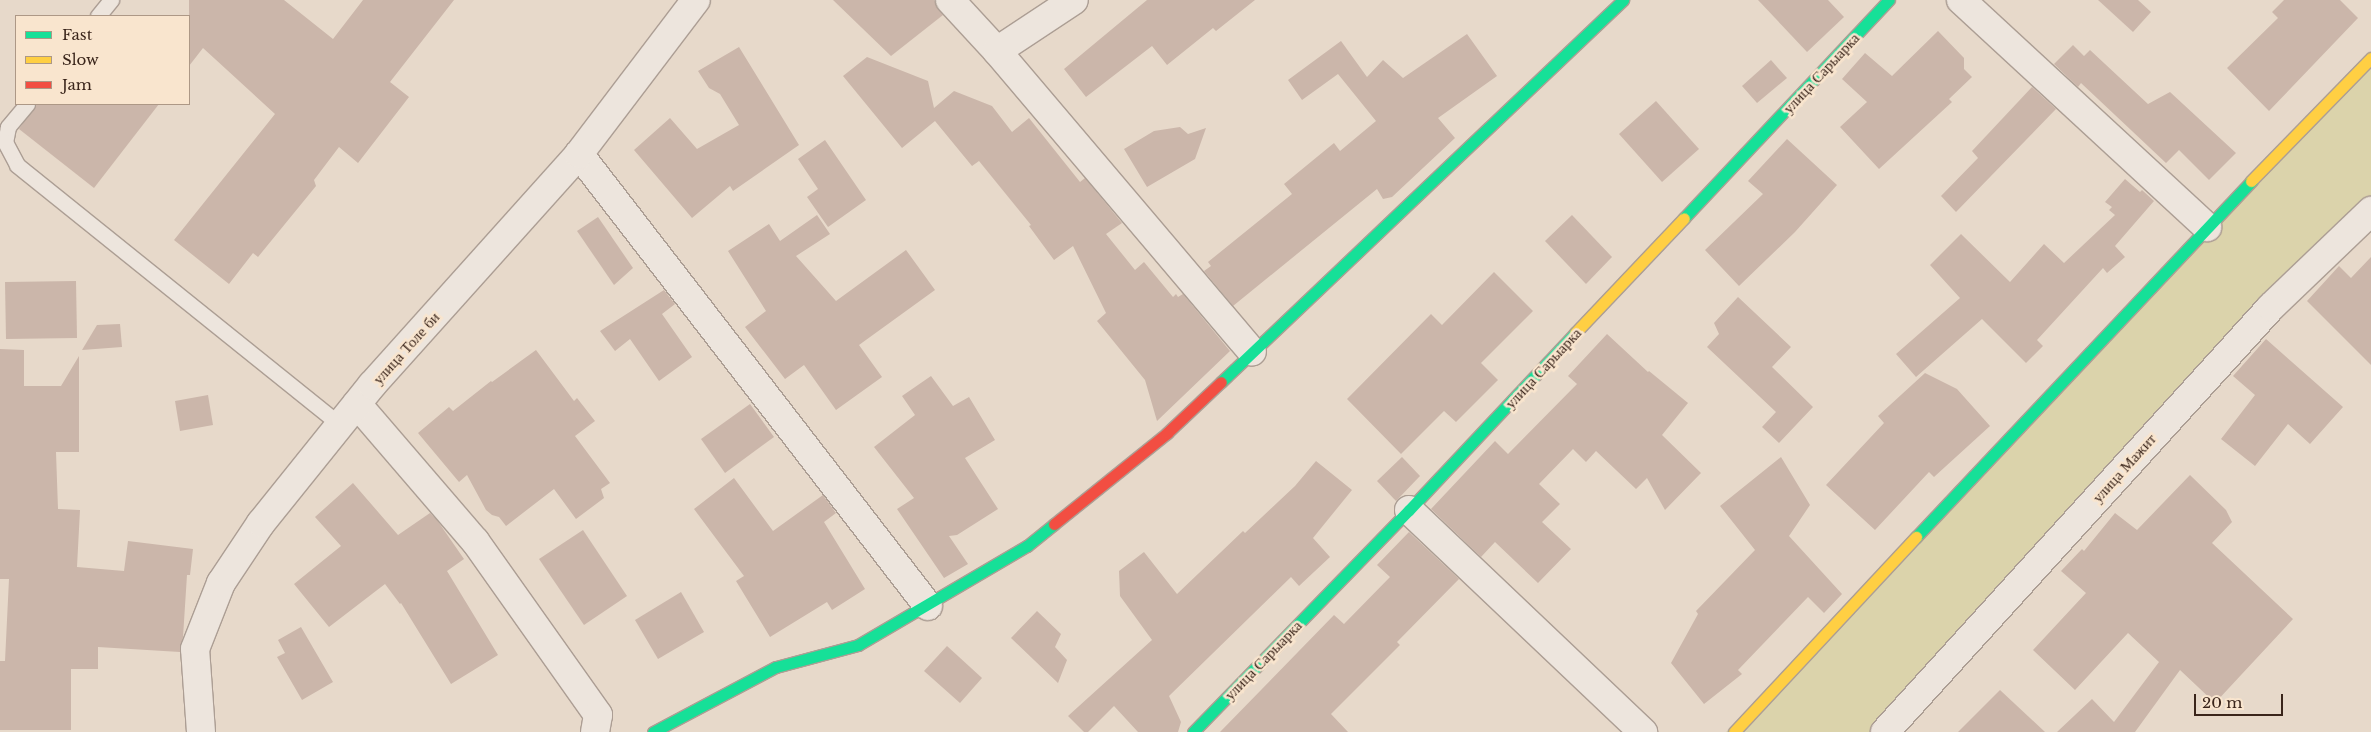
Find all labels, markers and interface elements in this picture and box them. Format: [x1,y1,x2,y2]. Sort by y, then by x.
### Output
legend [15,15,190,105]
text: Fast [62,25,92,44]
street label: улица Сарыарка [1779,29,1863,117]
text: Slow [62,50,99,69]
text: Jam [62,75,92,94]
street label: улица Толе би [369,308,443,388]
street label: улица Сарыарка [1501,324,1585,412]
street label: улица Мажит [2088,430,2160,506]
street label: улица Сарыарка [1221,617,1305,703]
scale bar [2196,684,2285,716]
text: 20 m [2202,693,2242,712]

